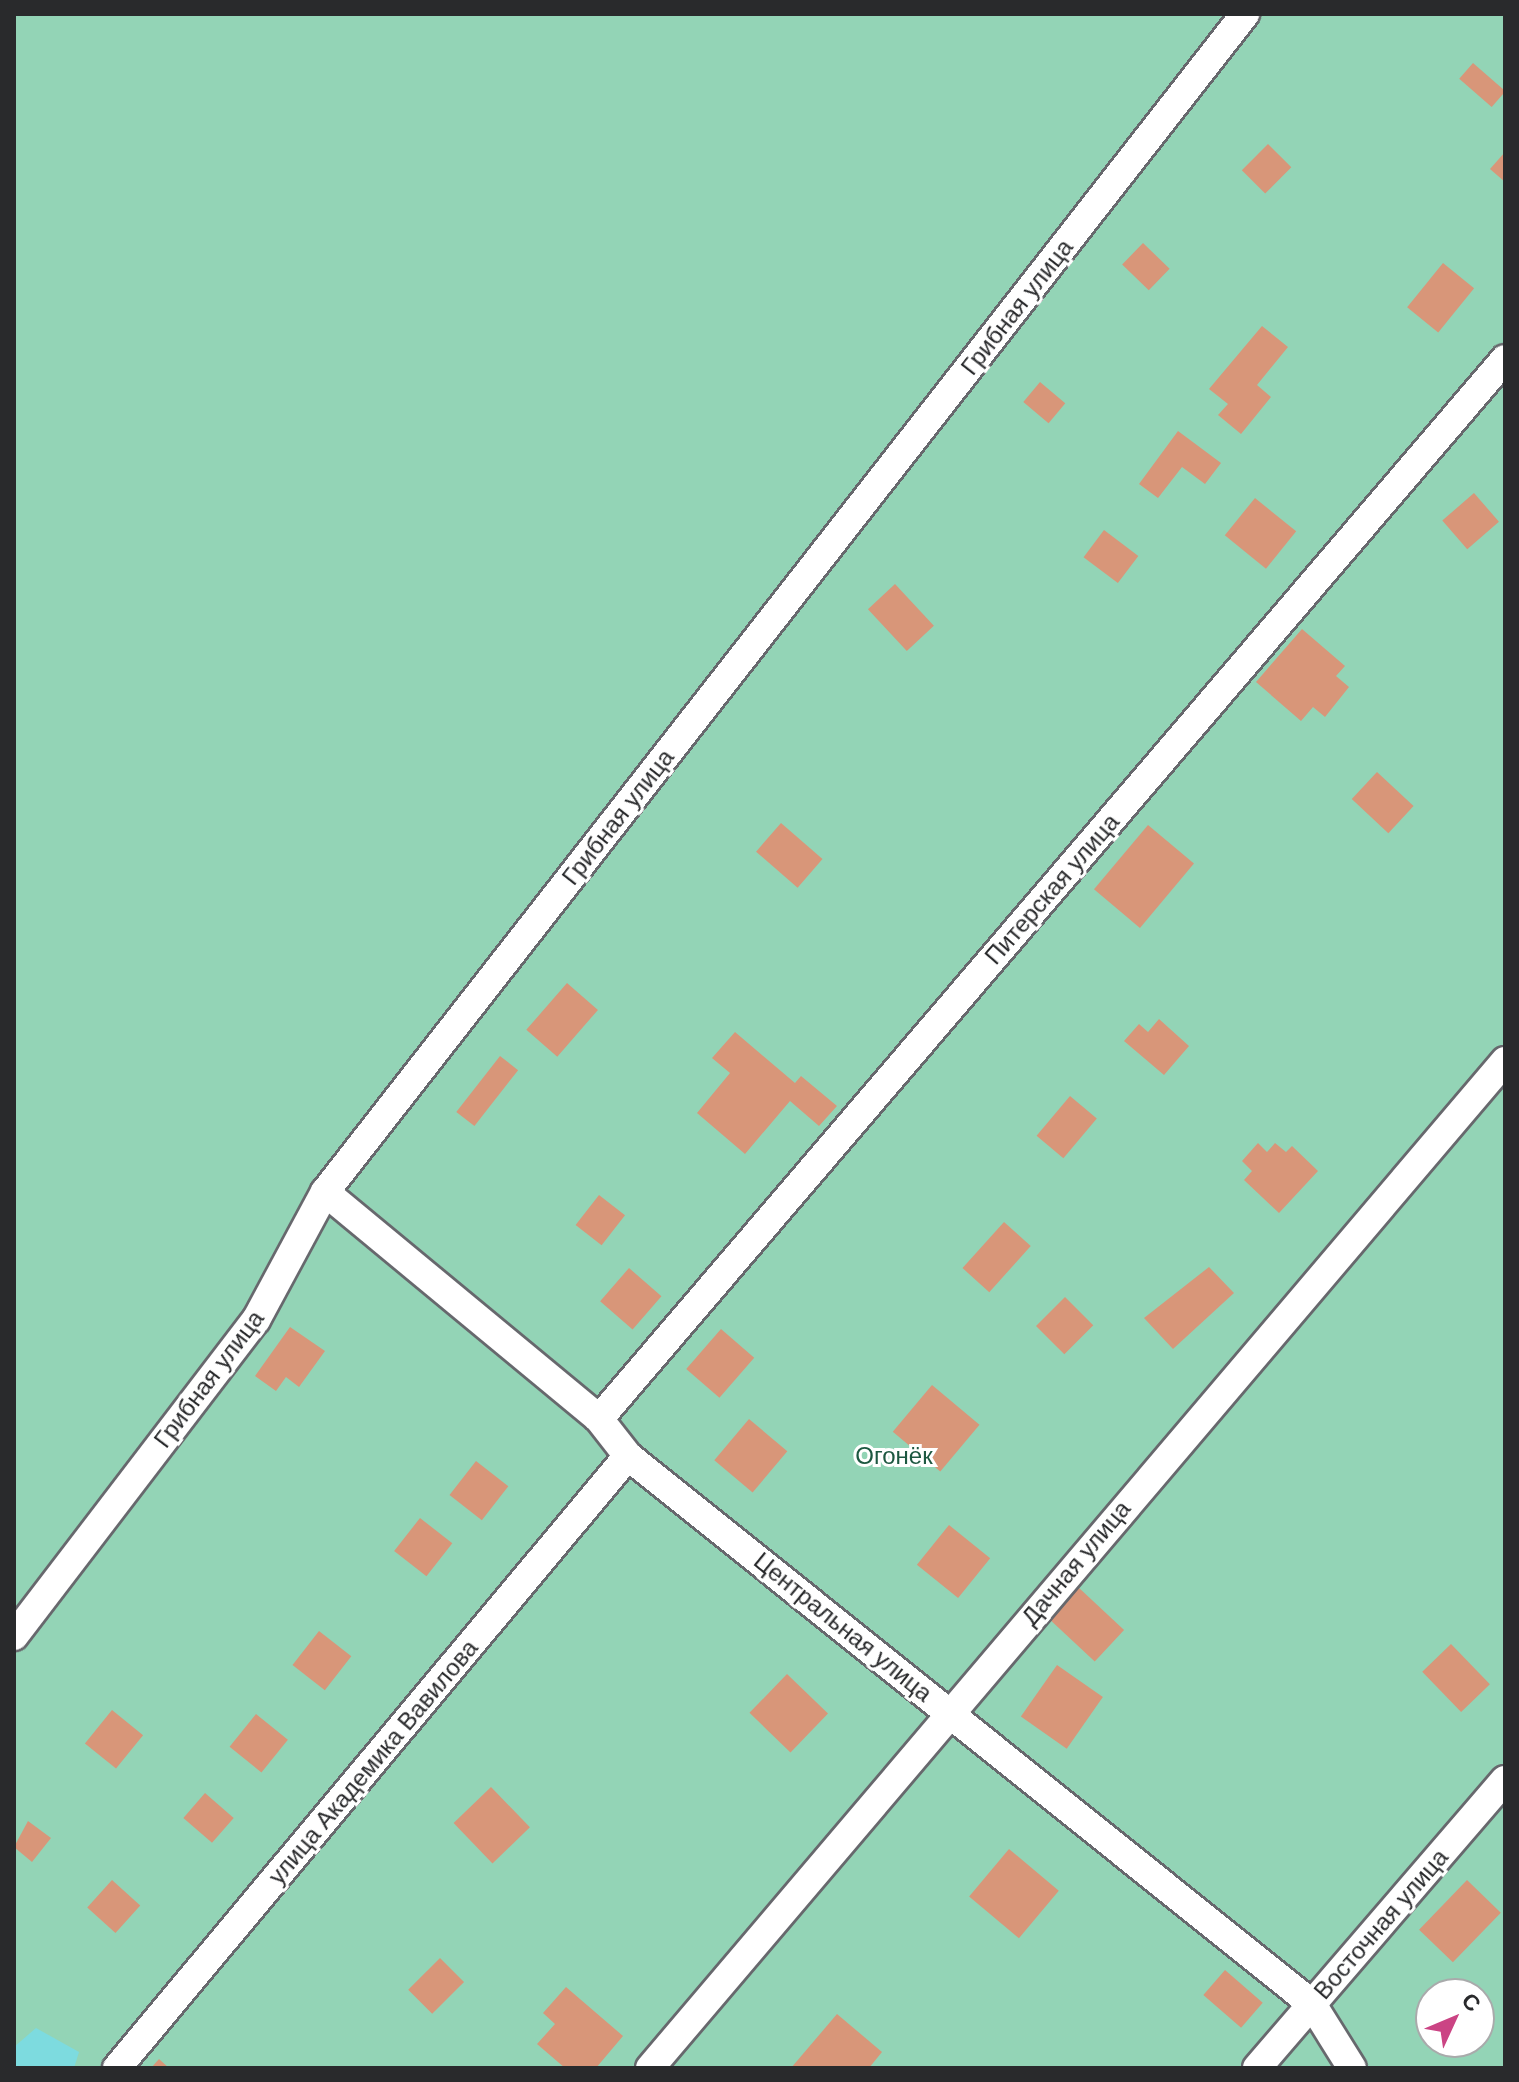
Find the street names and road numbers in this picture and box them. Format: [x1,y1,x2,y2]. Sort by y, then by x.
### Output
street label: Грибная улица [955,233,1079,381]
street label: Грибная улица [556,743,680,891]
street label: Питерская улица [979,808,1125,970]
street label: Грибная улица [148,1305,270,1453]
street label: Дачная улица [1016,1495,1136,1631]
street label: Центральная улица [748,1546,938,1708]
street label: улица Академика Вавилова [262,1634,484,1890]
street label: Восточная улица [1308,1843,1454,2005]

